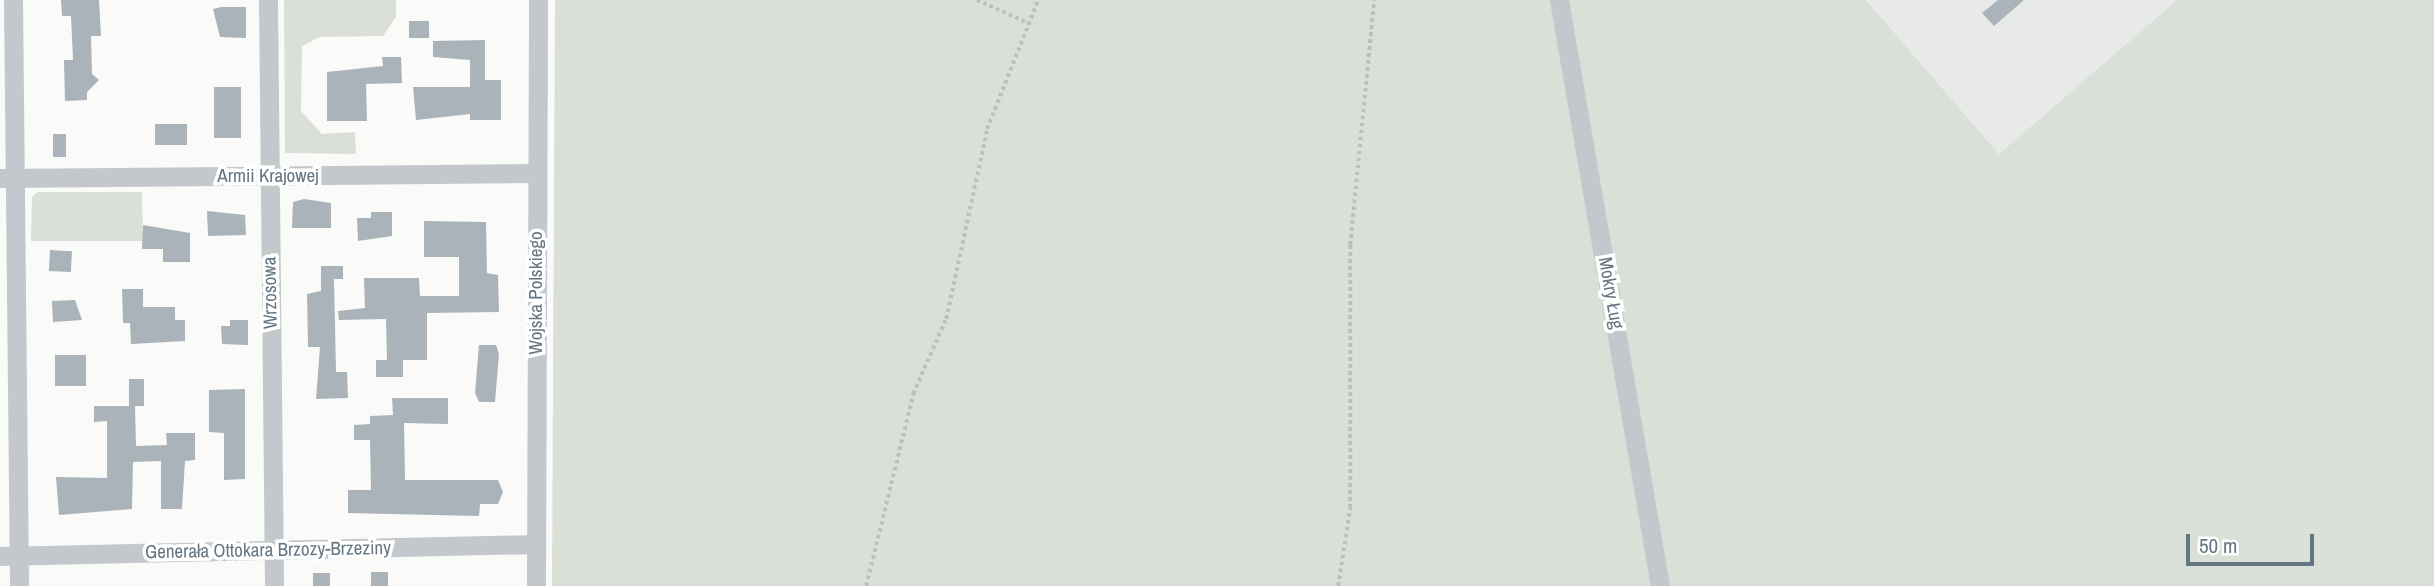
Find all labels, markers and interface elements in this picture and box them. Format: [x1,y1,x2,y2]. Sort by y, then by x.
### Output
street label: Armii Krajowej [217,165,319,187]
street label: Wojska Polskiego [525,231,547,355]
street label: Mokry Ług [1593,255,1629,331]
street label: Wrzosowa [258,257,282,329]
scale bar [2189,520,2317,564]
text: 50 m [2199,531,2237,560]
street label: Generała Ottokara Brzozy-Brzeziny [145,536,391,564]

